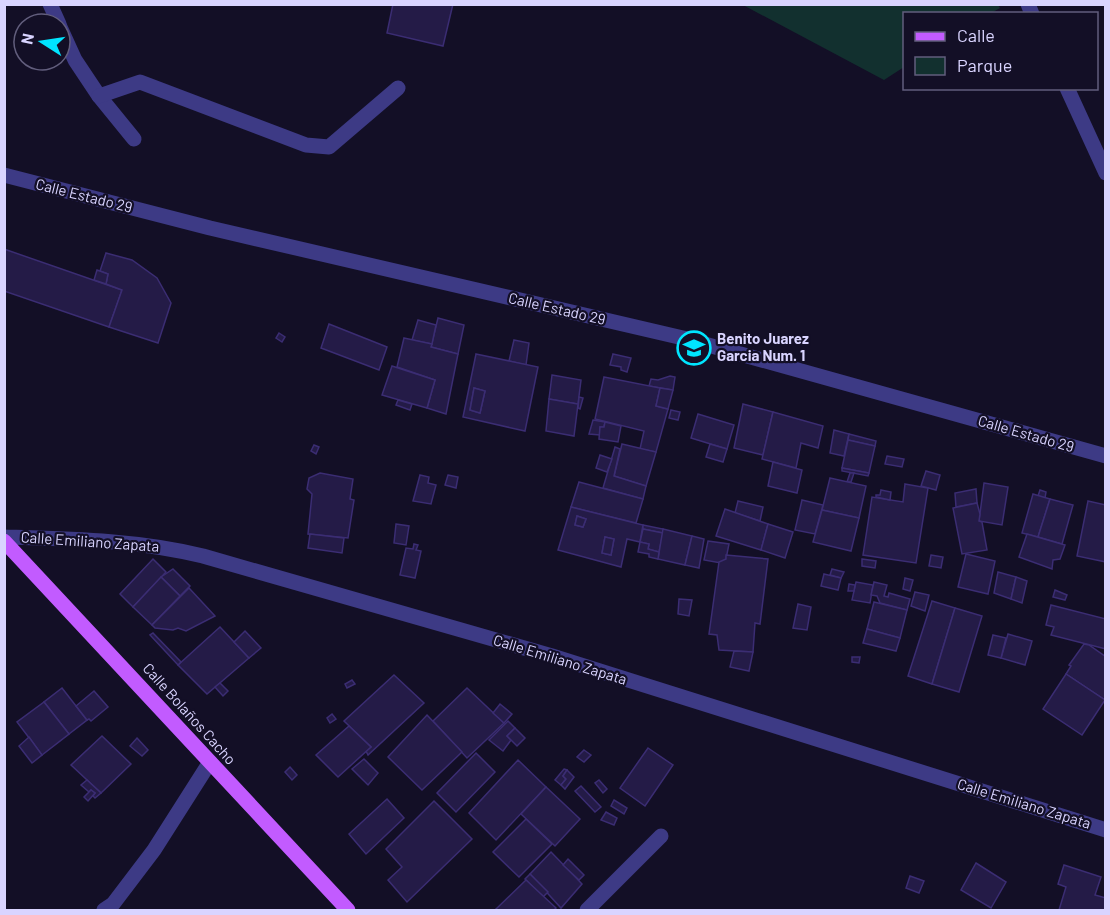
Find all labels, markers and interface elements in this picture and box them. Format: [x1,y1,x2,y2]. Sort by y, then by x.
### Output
north arrow [12,12,72,72]
legend [903,12,1098,90]
text: Calle [957,24,995,46]
text: N [16,32,37,46]
text: Parque [957,54,1012,76]
street label: Calle Estado 29 [34,174,135,216]
street label: Calle Estado 29 [507,288,608,328]
place label: Benito Juarez Garcia Num. 1 [717,329,809,364]
school or university icon: Benito Juarez Garcia Num. 1 [676,330,712,366]
street label: Calle Estado 29 [976,411,1076,455]
street label: Calle Emiliano Zapata [20,527,160,555]
street label: Calle Emiliano Zapata [491,630,629,688]
street label: Calle Bolaños Cacho [139,659,240,768]
street label: Calle Emiliano Zapata [955,774,1093,832]

